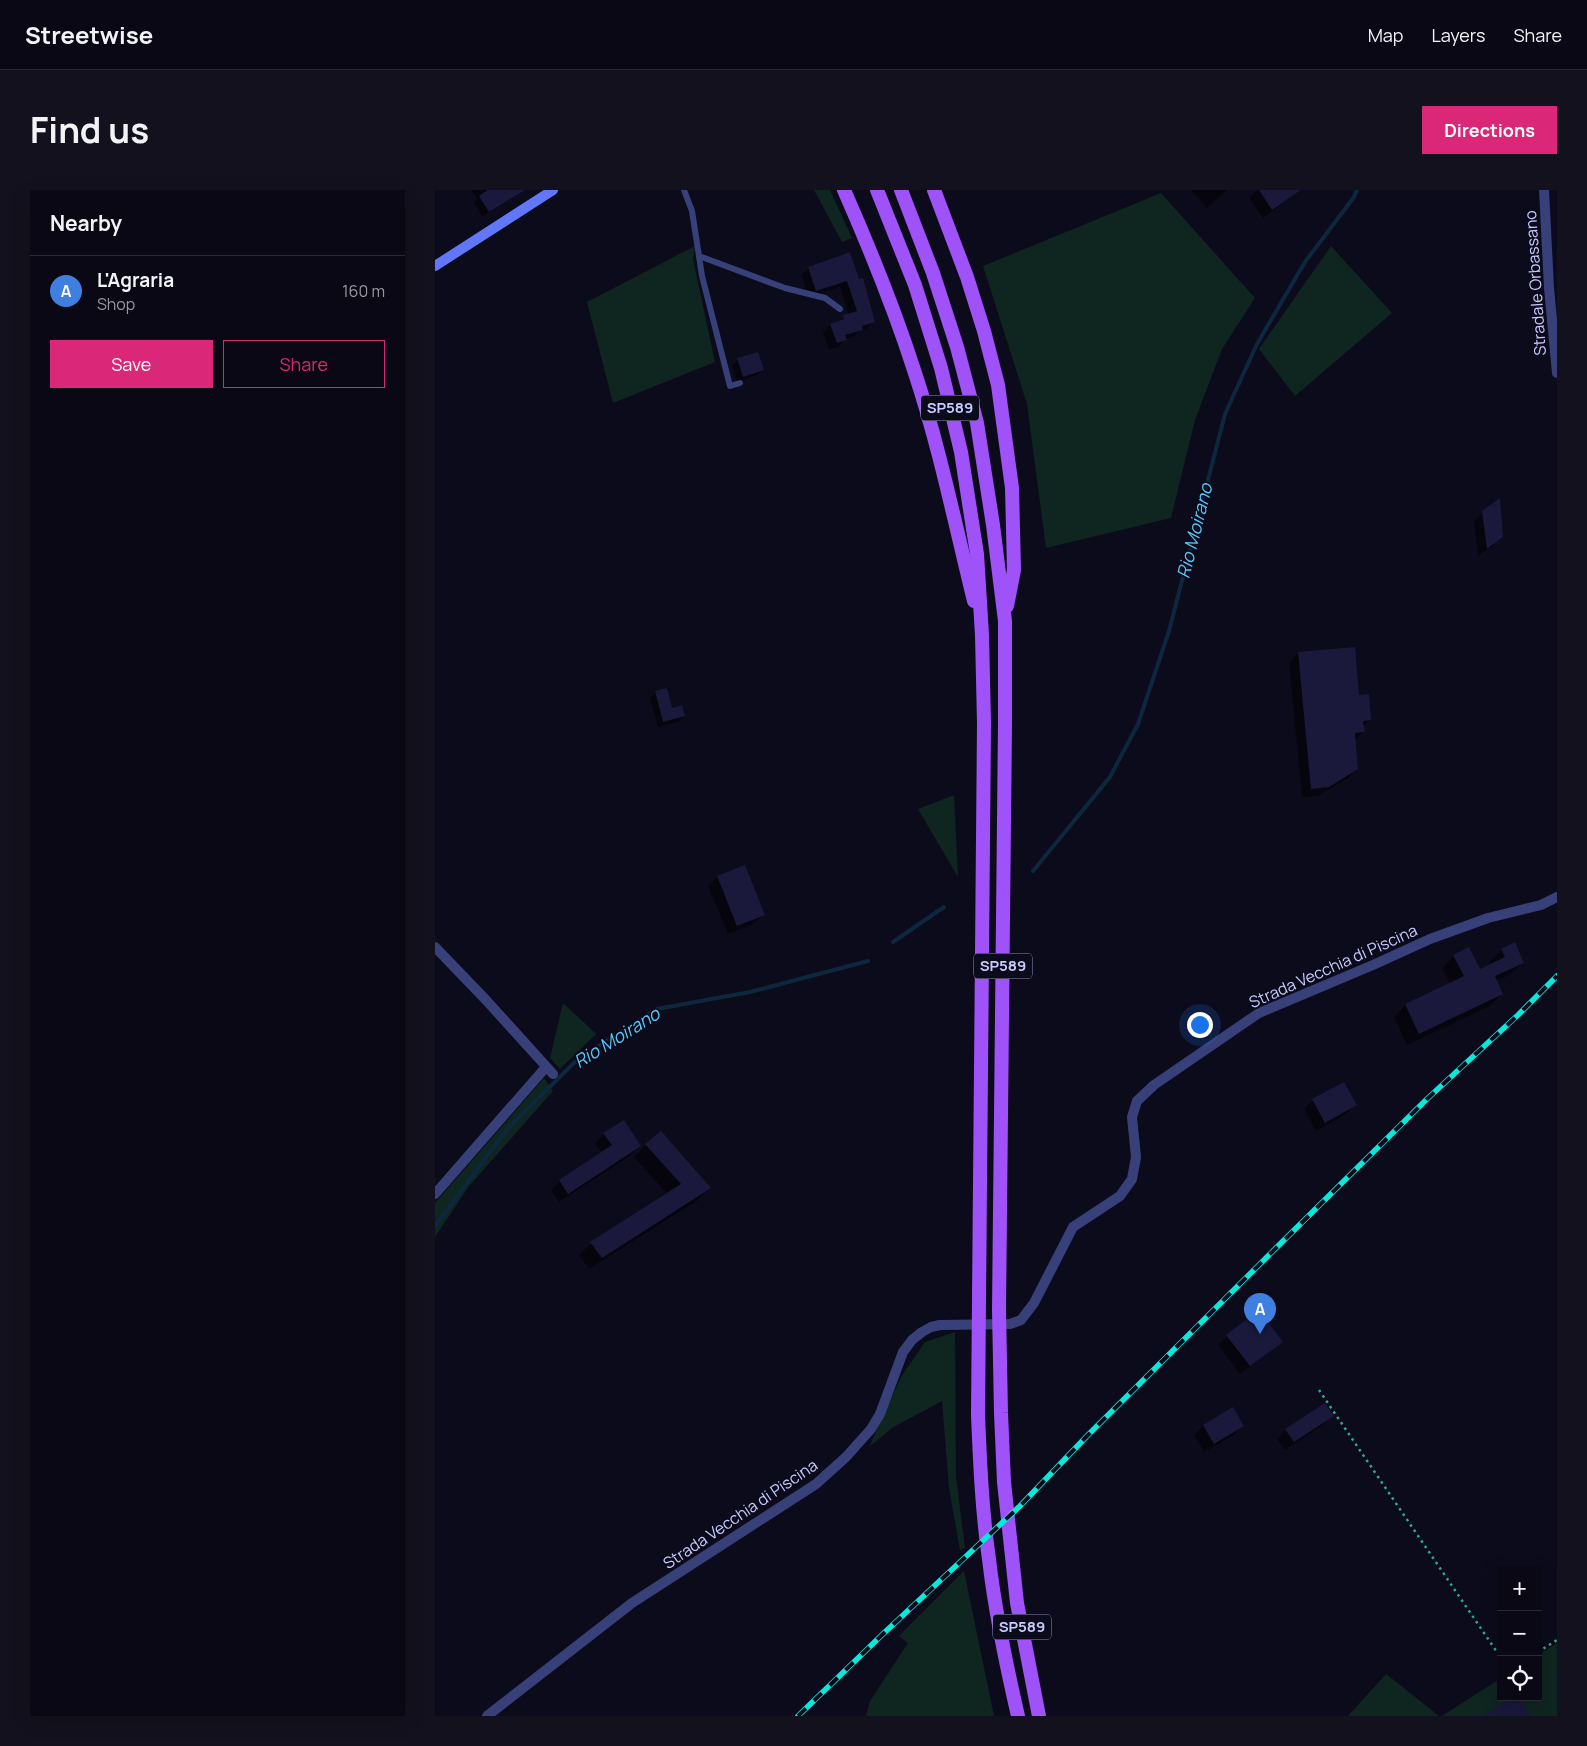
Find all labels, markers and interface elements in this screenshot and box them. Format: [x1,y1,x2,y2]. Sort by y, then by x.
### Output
text: Streetwise [25,18,153,51]
text: Map [1368,23,1403,47]
text: Layers [1431,23,1485,47]
text: Share [1513,23,1562,47]
text: Find us [30,106,149,154]
button: Directions [1422,106,1557,154]
text: Nearby [50,209,122,237]
street label: Stradale Orbassano [1519,210,1551,356]
text: L'Agraria [97,267,174,293]
text: A [61,280,71,302]
text: 160 m [342,280,385,302]
text: Shop [97,293,135,315]
button: Save [50,340,213,388]
button: Share [223,340,385,388]
road number: SP589 [921,396,979,420]
water label: Rio Moirano [1171,479,1218,581]
street label: Strada Vecchia di Piscina [1245,919,1421,1013]
road number: SP589 [974,954,1032,978]
water label: Rio Moirano [569,1001,665,1073]
your location [1187,1012,1213,1038]
pin: A [1244,1293,1276,1334]
street label: Strada Vecchia di Piscina [658,1454,822,1574]
map controls [1497,1566,1542,1701]
button: + [1497,1566,1542,1611]
button: − [1497,1611,1542,1656]
road number: SP589 [993,1614,1051,1640]
button: locate [1497,1656,1542,1701]

